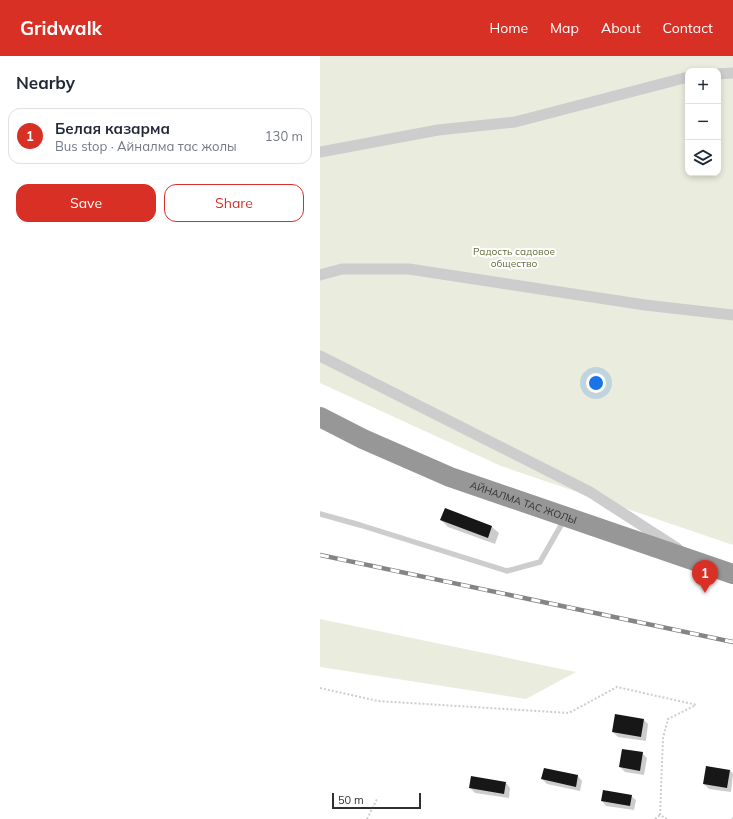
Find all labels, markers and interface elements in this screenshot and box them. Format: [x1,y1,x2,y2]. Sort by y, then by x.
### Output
text: Gridwalk [20,16,102,40]
text: Home [489,19,528,37]
text: Map [550,19,579,37]
text: About [601,19,641,37]
text: Contact [663,19,713,37]
map controls [685,68,721,176]
button: + [685,68,721,104]
text: Nearby [16,72,75,93]
button: − [685,104,721,140]
text: Белая казарма [55,119,170,138]
text: 1 [26,128,34,144]
text: 130 m [265,128,303,144]
text: Bus stop · Айналма тас жолы [55,138,237,154]
button: layers [685,140,721,176]
button: Save [16,184,156,222]
button: Share [164,184,304,222]
park label: Радость садовое общество [473,245,555,270]
your location [586,373,606,393]
street label: АЙНАЛМА ТАС ЖОЛЫ [468,478,578,527]
pin: 1 [692,560,718,593]
scale bar [332,791,421,810]
text: 50 m [338,793,364,807]

